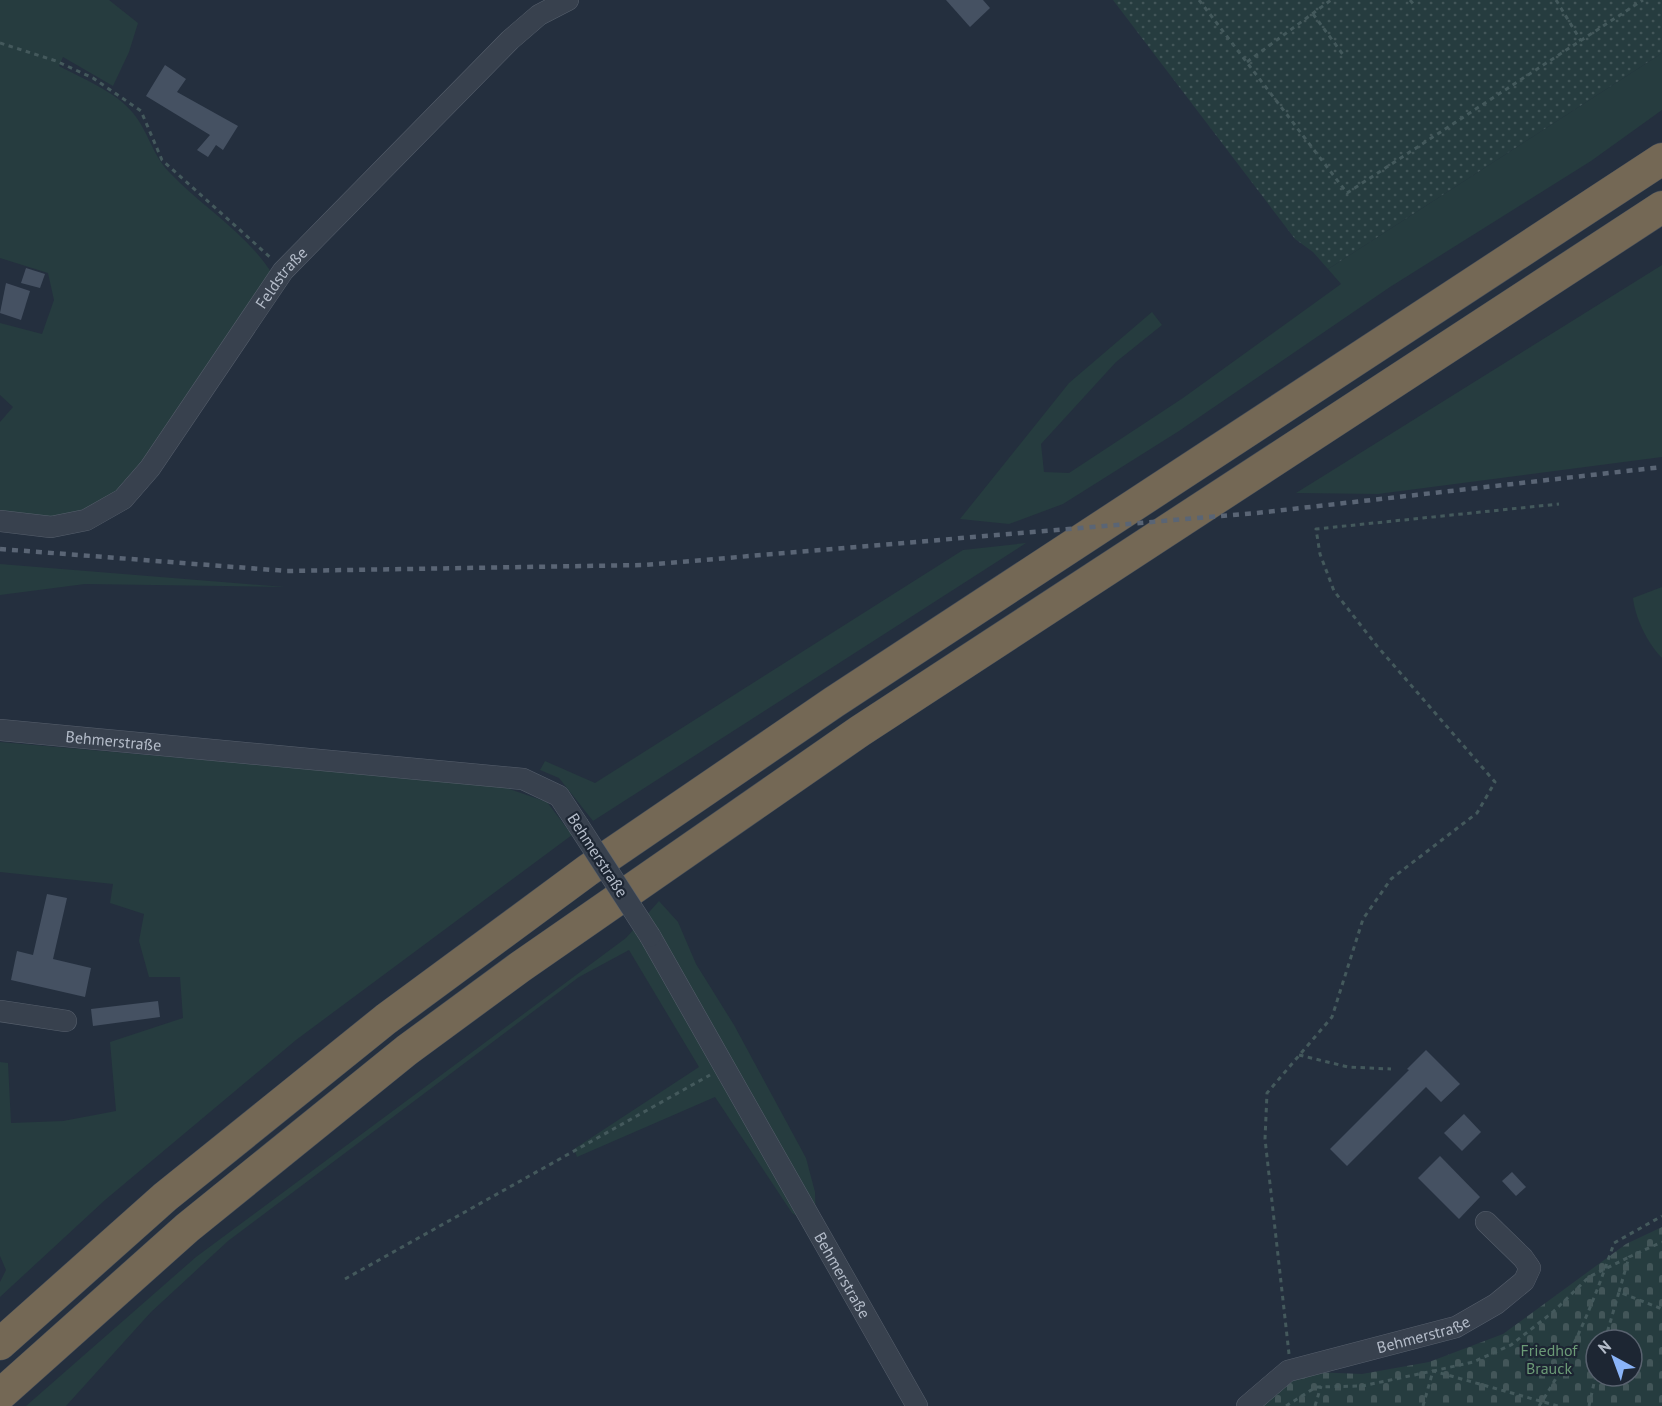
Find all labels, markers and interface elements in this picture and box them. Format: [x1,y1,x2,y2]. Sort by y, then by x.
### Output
street label: Feldstraße [251,243,311,312]
street label: Behmerstraße [65,726,162,755]
street label: Behmerstraße [563,809,633,901]
street label: Behmerstraße [810,1228,875,1322]
street label: Behmerstraße [1375,1311,1474,1357]
north arrow [1584,1328,1644,1388]
text: N [1594,1336,1615,1358]
park label: Friedhof Brauck [1521,1340,1578,1378]

